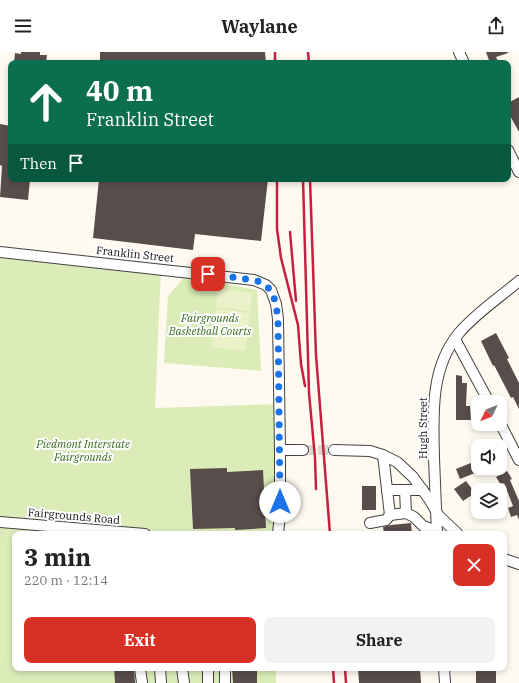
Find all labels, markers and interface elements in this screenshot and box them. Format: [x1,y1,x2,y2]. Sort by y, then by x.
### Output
icon: menu [12,15,34,37]
text: Waylane [221,15,298,38]
icon: share [485,15,507,37]
text: 40 m [86,72,153,109]
icon: ahead [20,76,72,128]
text: Franklin Street [86,108,214,131]
icon: arrive [65,152,87,174]
text: Then [20,154,57,173]
street label: Franklin Street [95,243,175,265]
pin [191,257,225,291]
icon: arrive [197,263,219,285]
park label: Fairgrounds Basketball Courts [168,311,252,338]
north arrow [471,395,507,431]
map controls [471,395,507,519]
street label: Hugh Street [416,397,430,459]
park label: Piedmont Interstate Fairgrounds [35,437,130,464]
button: sound [471,439,507,475]
position arrow [259,481,301,523]
button: layers [471,483,507,519]
street label: Fairgrounds Road [27,505,121,527]
text: 3 min [24,541,91,573]
button: close [453,544,495,586]
text: 220 m · 12:14 [24,572,108,589]
button: Exit [24,617,256,663]
button: Share [264,617,495,663]

